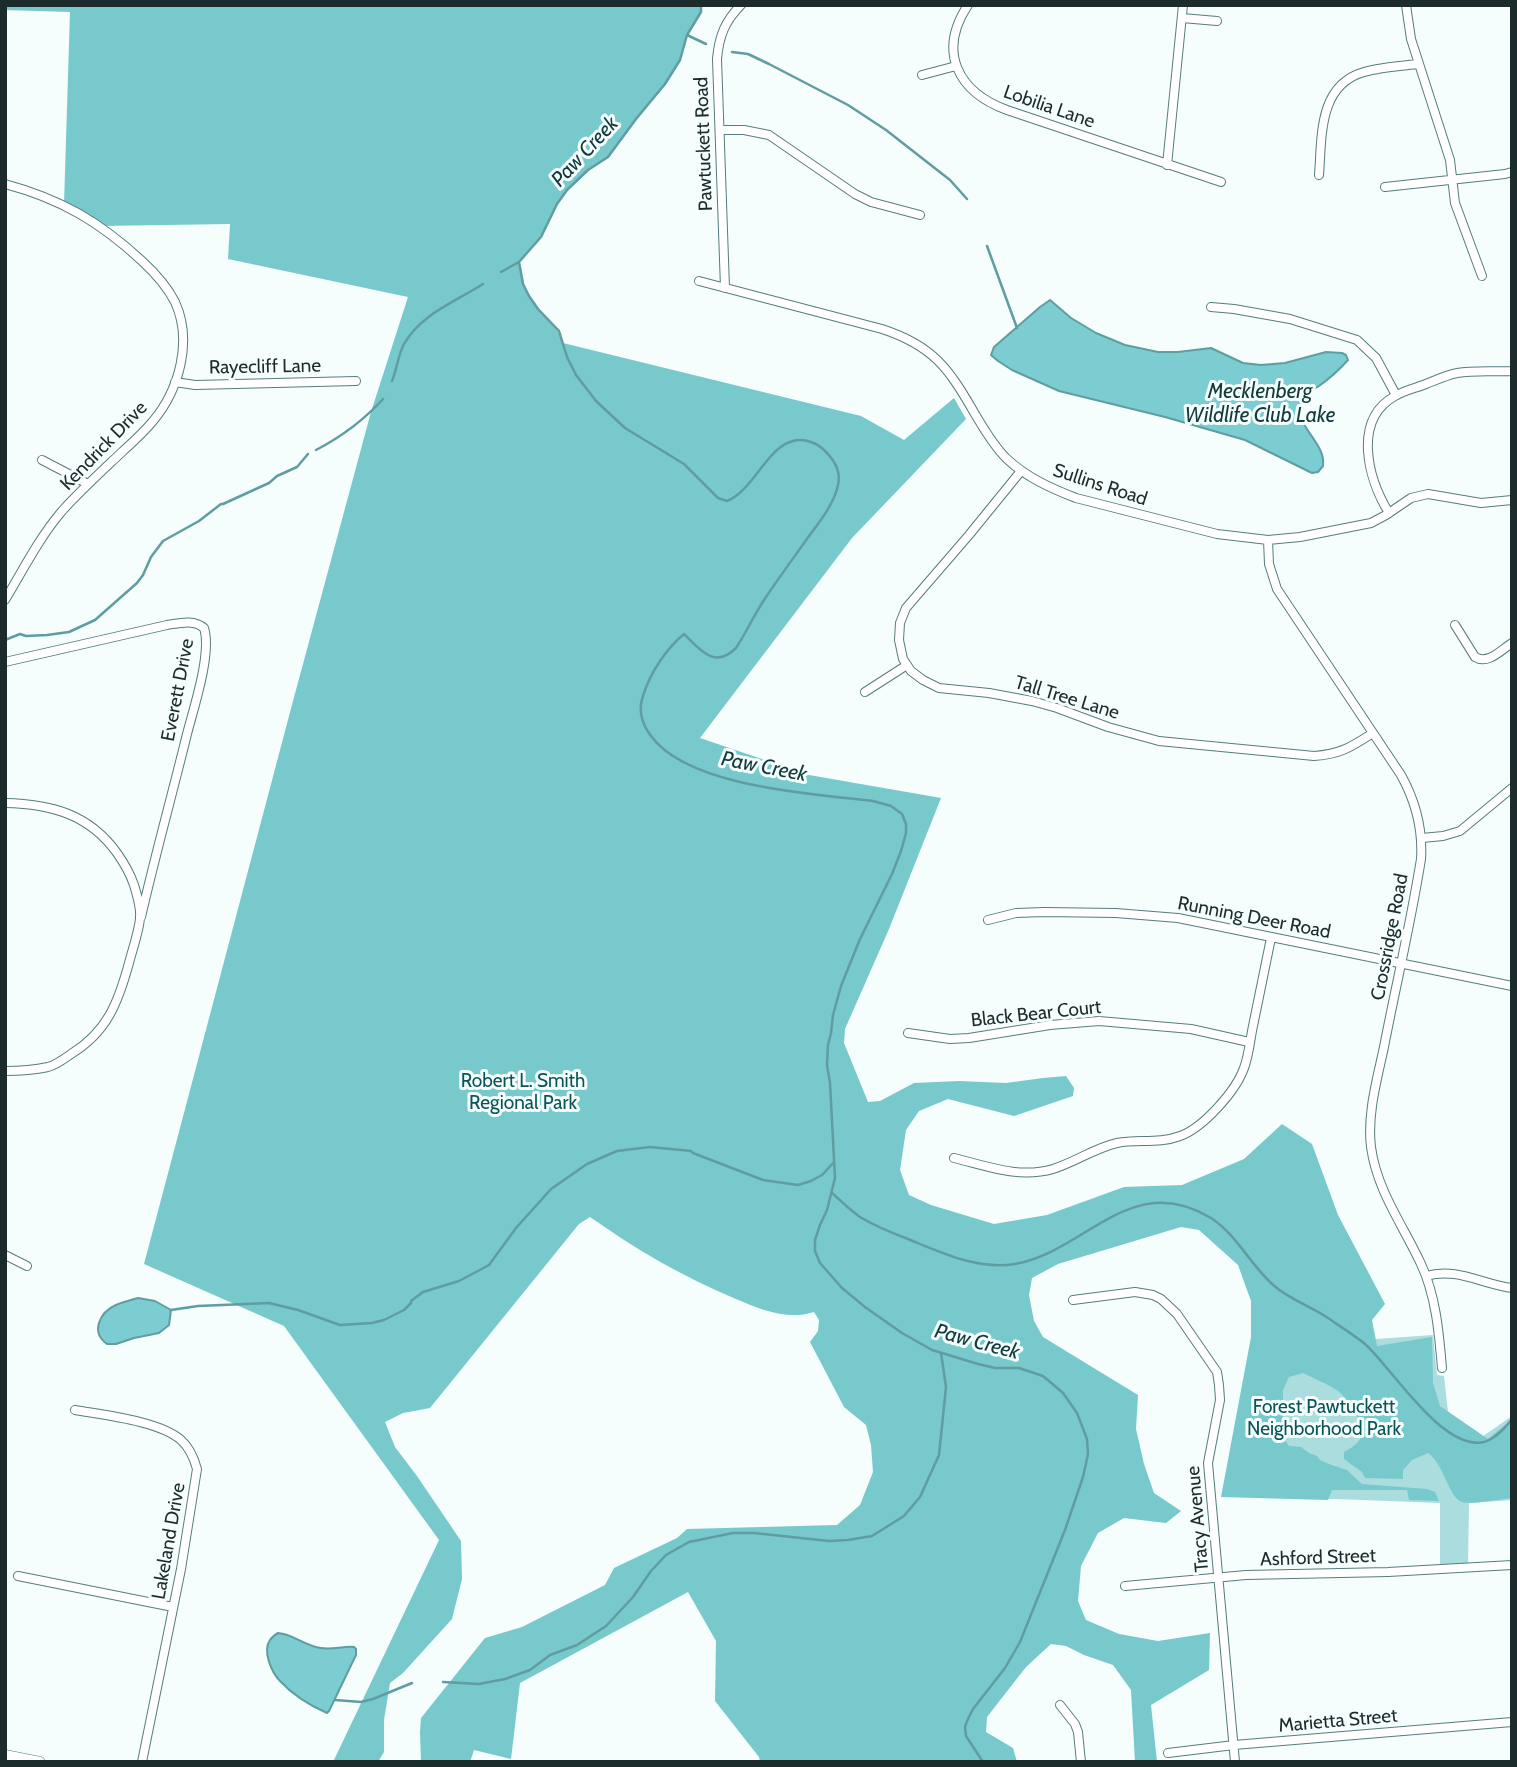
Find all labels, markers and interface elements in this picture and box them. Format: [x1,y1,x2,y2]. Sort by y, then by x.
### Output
street label: Pawtuckett Road [690,76,718,212]
street label: Lobilia Lane [1000,81,1098,133]
water label: Paw Creek [546,112,624,192]
street label: Rayecliff Lane [209,355,321,379]
water label: Mecklenberg Wildlife Club Lake [1185,379,1335,429]
street label: Kendrick Drive [56,397,152,495]
street label: Sullins Road [1050,459,1150,511]
street label: Everett Drive [157,637,199,743]
street label: Tall Tree Lane [1012,671,1122,725]
water label: Paw Creek [719,746,809,788]
street label: Crossridge Road [1367,872,1413,1002]
street label: Running Deer Road [1176,892,1332,944]
street label: Black Bear Court [970,996,1102,1032]
park label: Robert L. Smith Regional Park [461,1070,585,1114]
water label: Paw Creek [932,1319,1022,1365]
park label: Forest Pawtuckett Neighborhood Park [1247,1396,1401,1440]
street label: Tracy Avenue [1182,1465,1214,1573]
street label: Lakeland Drive [148,1481,190,1601]
street label: Ashford Street [1260,1545,1376,1571]
street label: Marietta Street [1278,1704,1398,1738]

